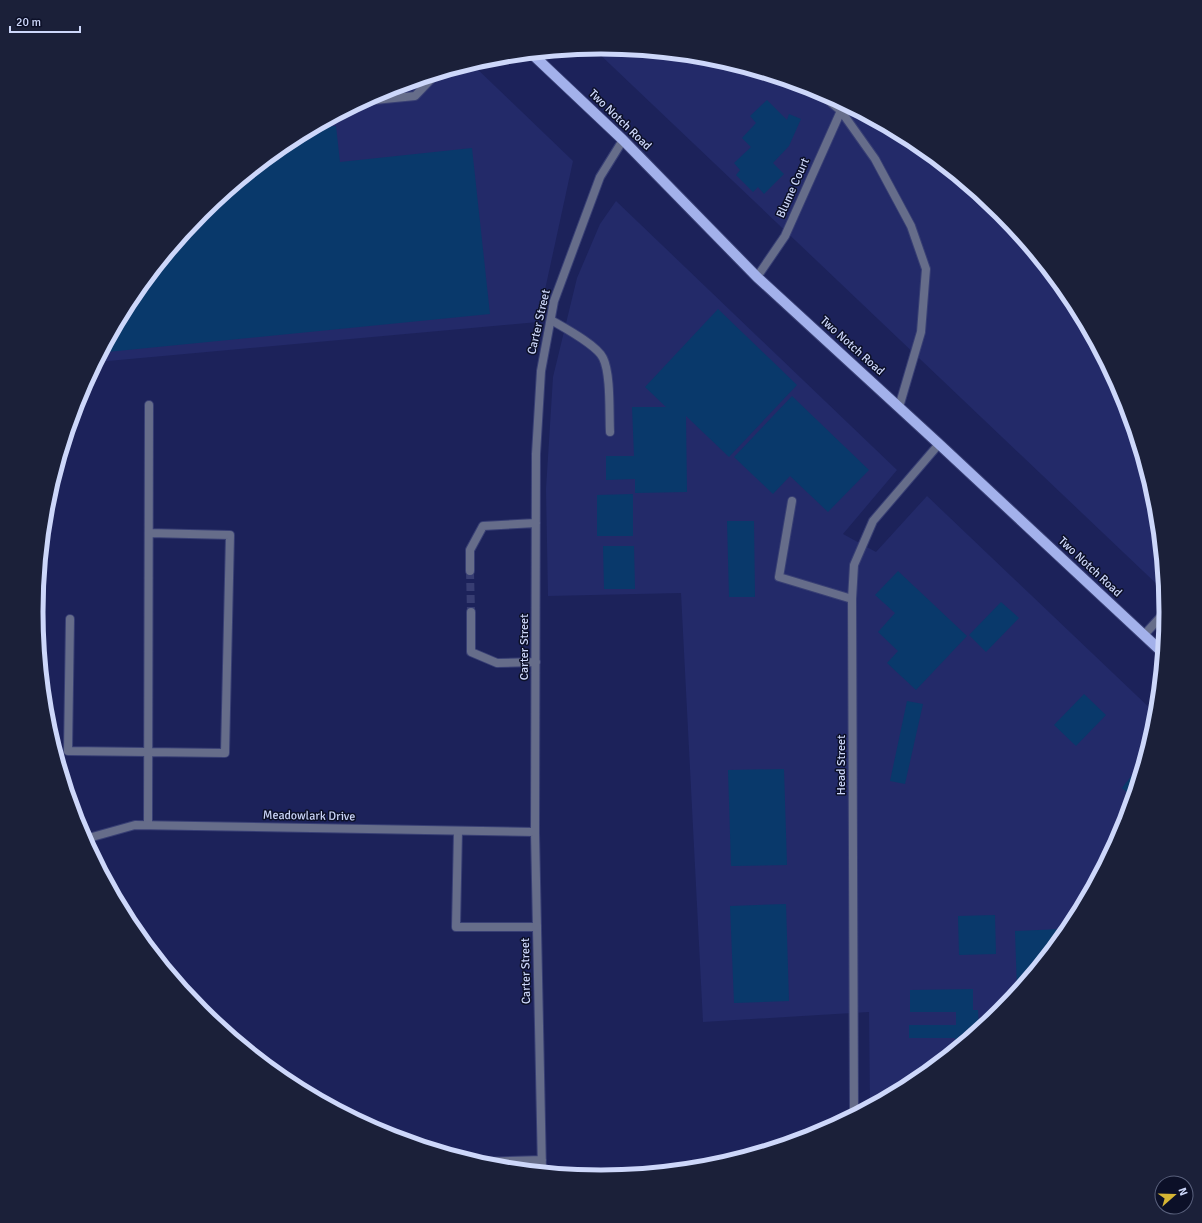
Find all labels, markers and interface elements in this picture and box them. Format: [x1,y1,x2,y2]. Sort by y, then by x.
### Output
scale bar [10,8,80,34]
text: 20 m [16,15,41,30]
street label: Two Notch Road [586,86,654,154]
street label: Blume Court [773,156,813,220]
street label: Carter Street [524,288,554,356]
street label: Two Notch Road [817,313,887,379]
street label: Two Notch Road [1055,534,1125,600]
street label: Carter Street [517,614,532,680]
street label: Head Street [834,735,849,795]
street label: Meadowlark Drive [263,808,355,824]
street label: Carter Street [518,938,534,1004]
north arrow [1154,1175,1194,1215]
text: N [1176,1186,1190,1198]

